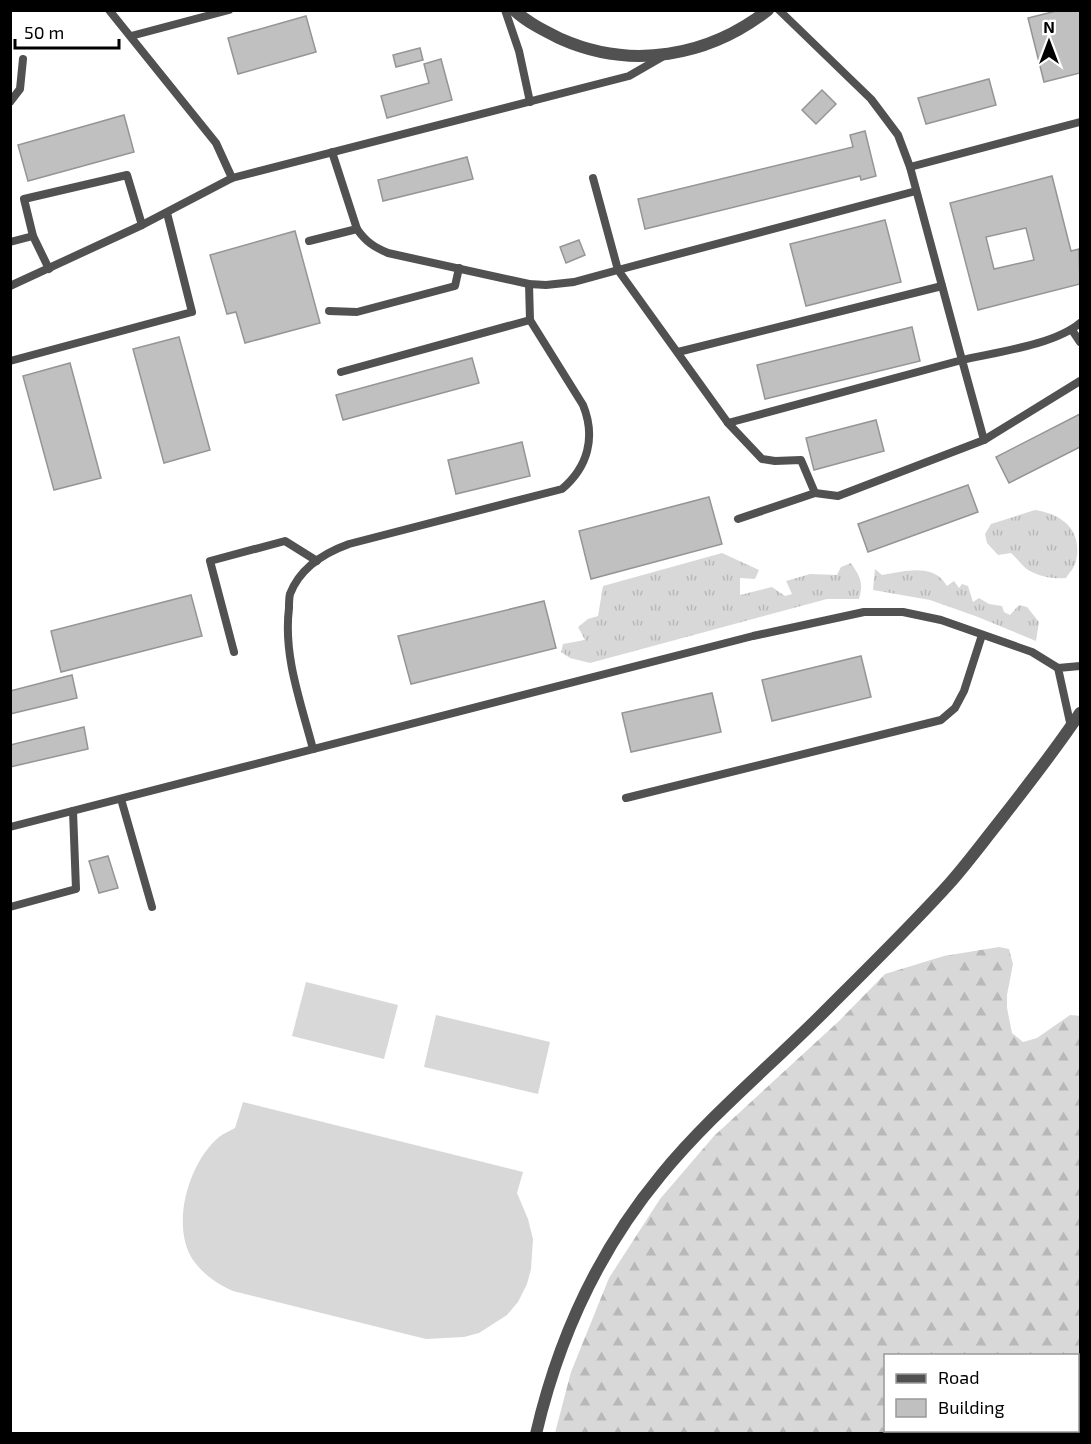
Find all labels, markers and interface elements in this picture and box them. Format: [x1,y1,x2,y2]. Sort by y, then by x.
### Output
scale bar [15,12,118,50]
north arrow [1019,12,1079,72]
text: N [1043,17,1055,36]
text: 50 m [24,21,64,43]
legend [884,1354,1079,1432]
text: Road [938,1366,979,1388]
text: Building [938,1396,1005,1418]

